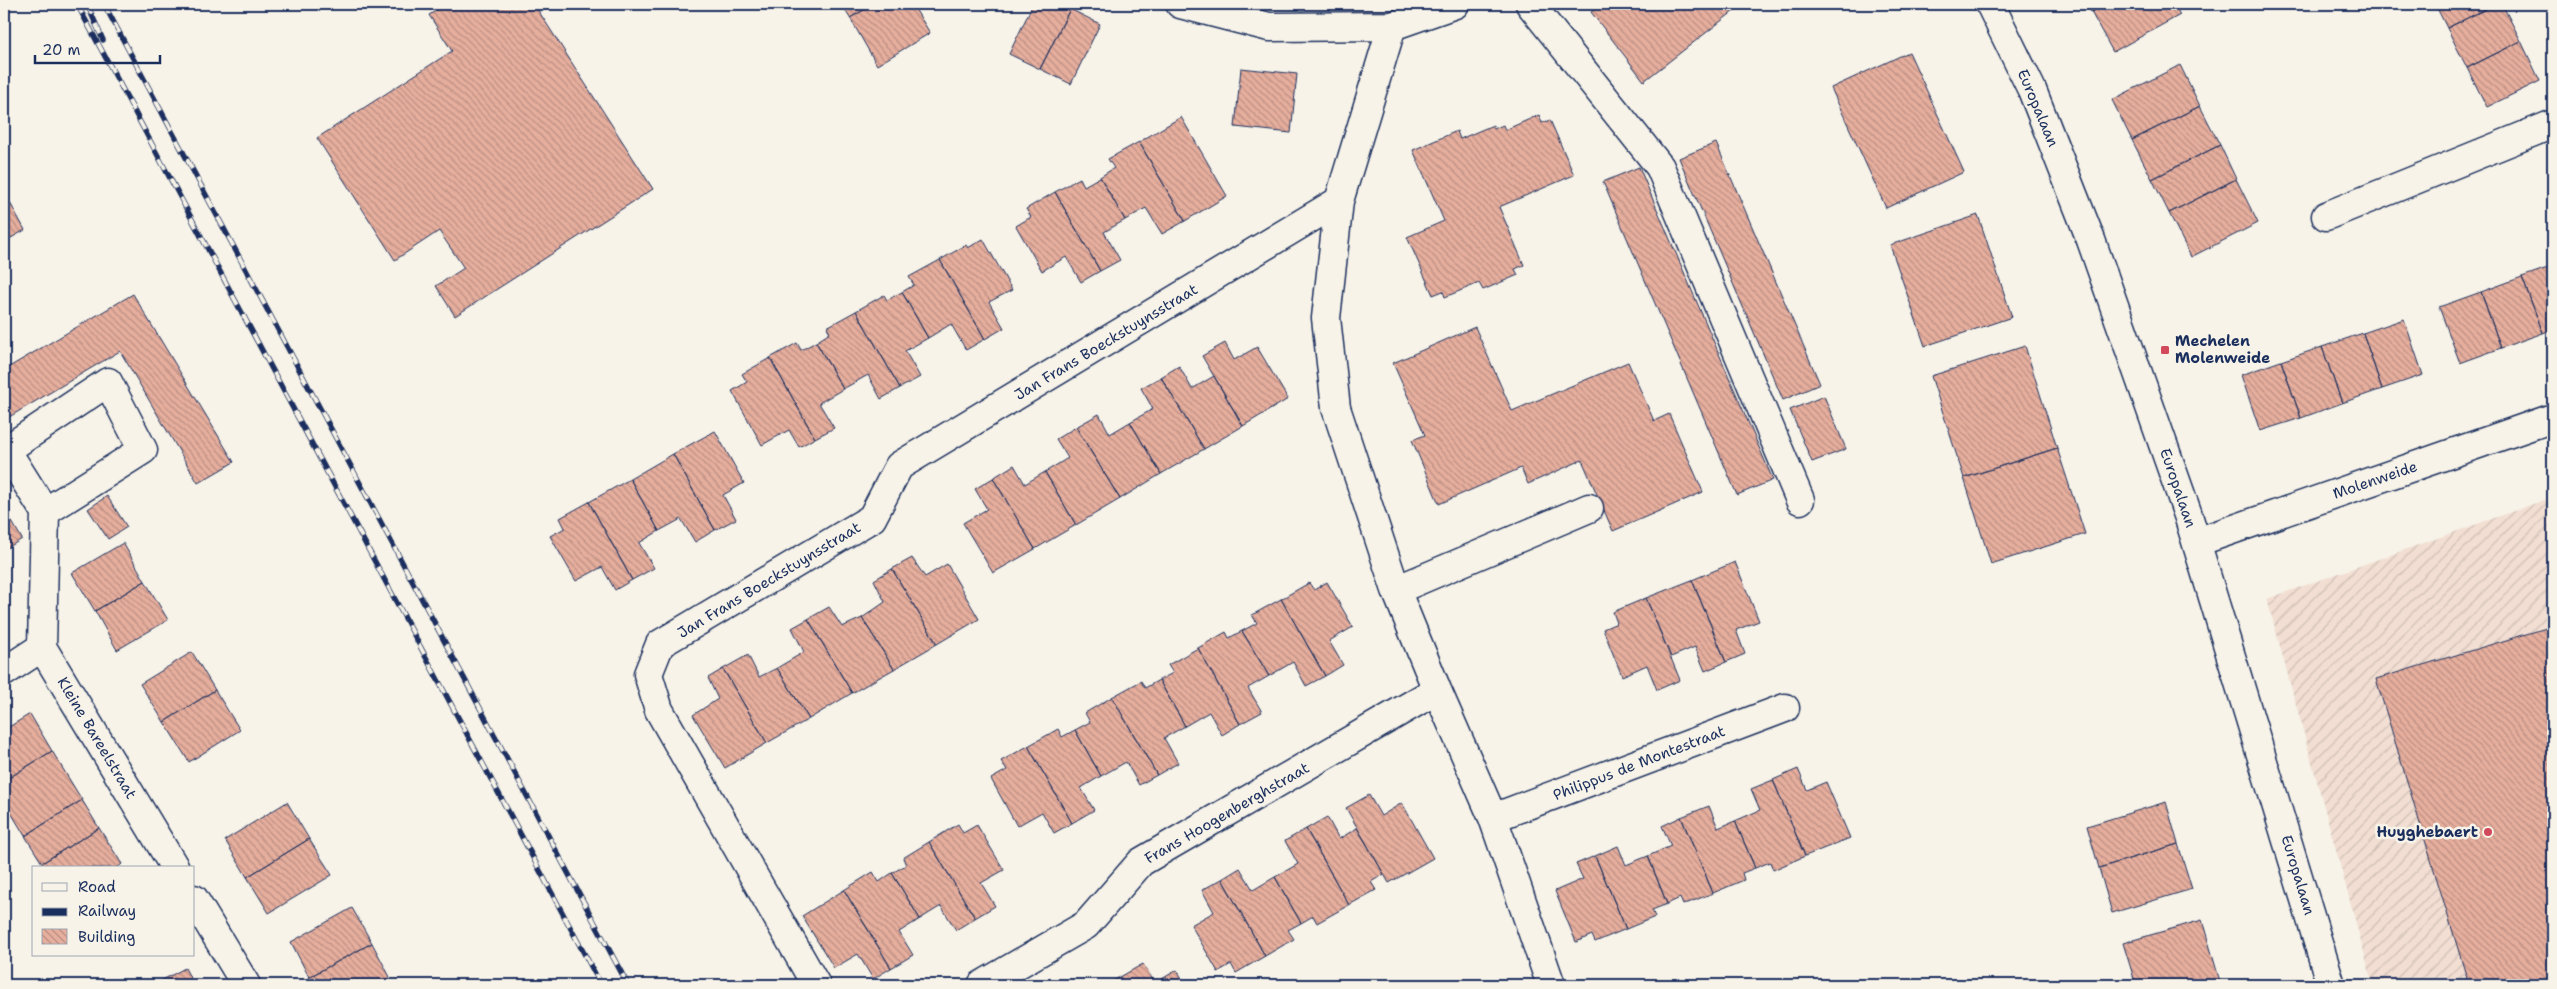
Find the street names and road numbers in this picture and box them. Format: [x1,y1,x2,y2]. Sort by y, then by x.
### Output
street label: Europalaan [2013,66,2063,150]
street label: Jan Frans Boeckstuynsstraat [1011,279,1201,405]
street label: Europalaan [2155,446,2201,530]
street label: Molenweide [2330,456,2420,504]
street label: Jan Frans Boeckstuynsstraat [674,517,864,643]
street label: Kleine Bareelstraat [53,673,141,803]
street label: Philippus de Montestraat [1550,721,1728,805]
street label: Frans Hoogenberghstraat [1141,758,1313,868]
street label: Europalaan [2276,833,2320,917]

